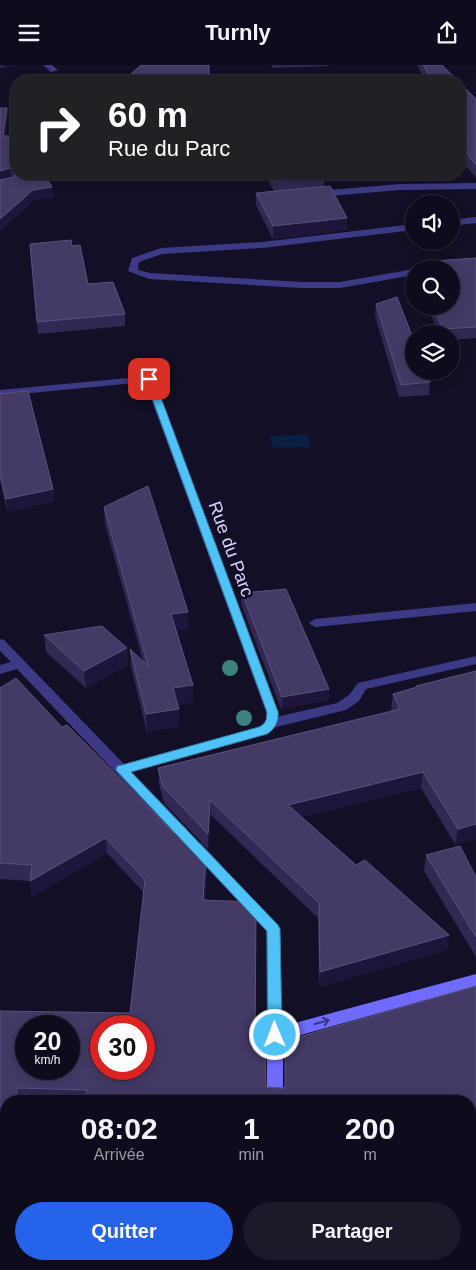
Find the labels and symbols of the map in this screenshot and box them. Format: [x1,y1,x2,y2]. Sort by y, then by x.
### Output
pin [128,358,170,400]
street label: Rue du Parc [204,499,258,599]
position arrow [248,1008,300,1060]
speed limit sign: 30 [90,1015,155,1080]
one-way arrow [313,1017,329,1027]

